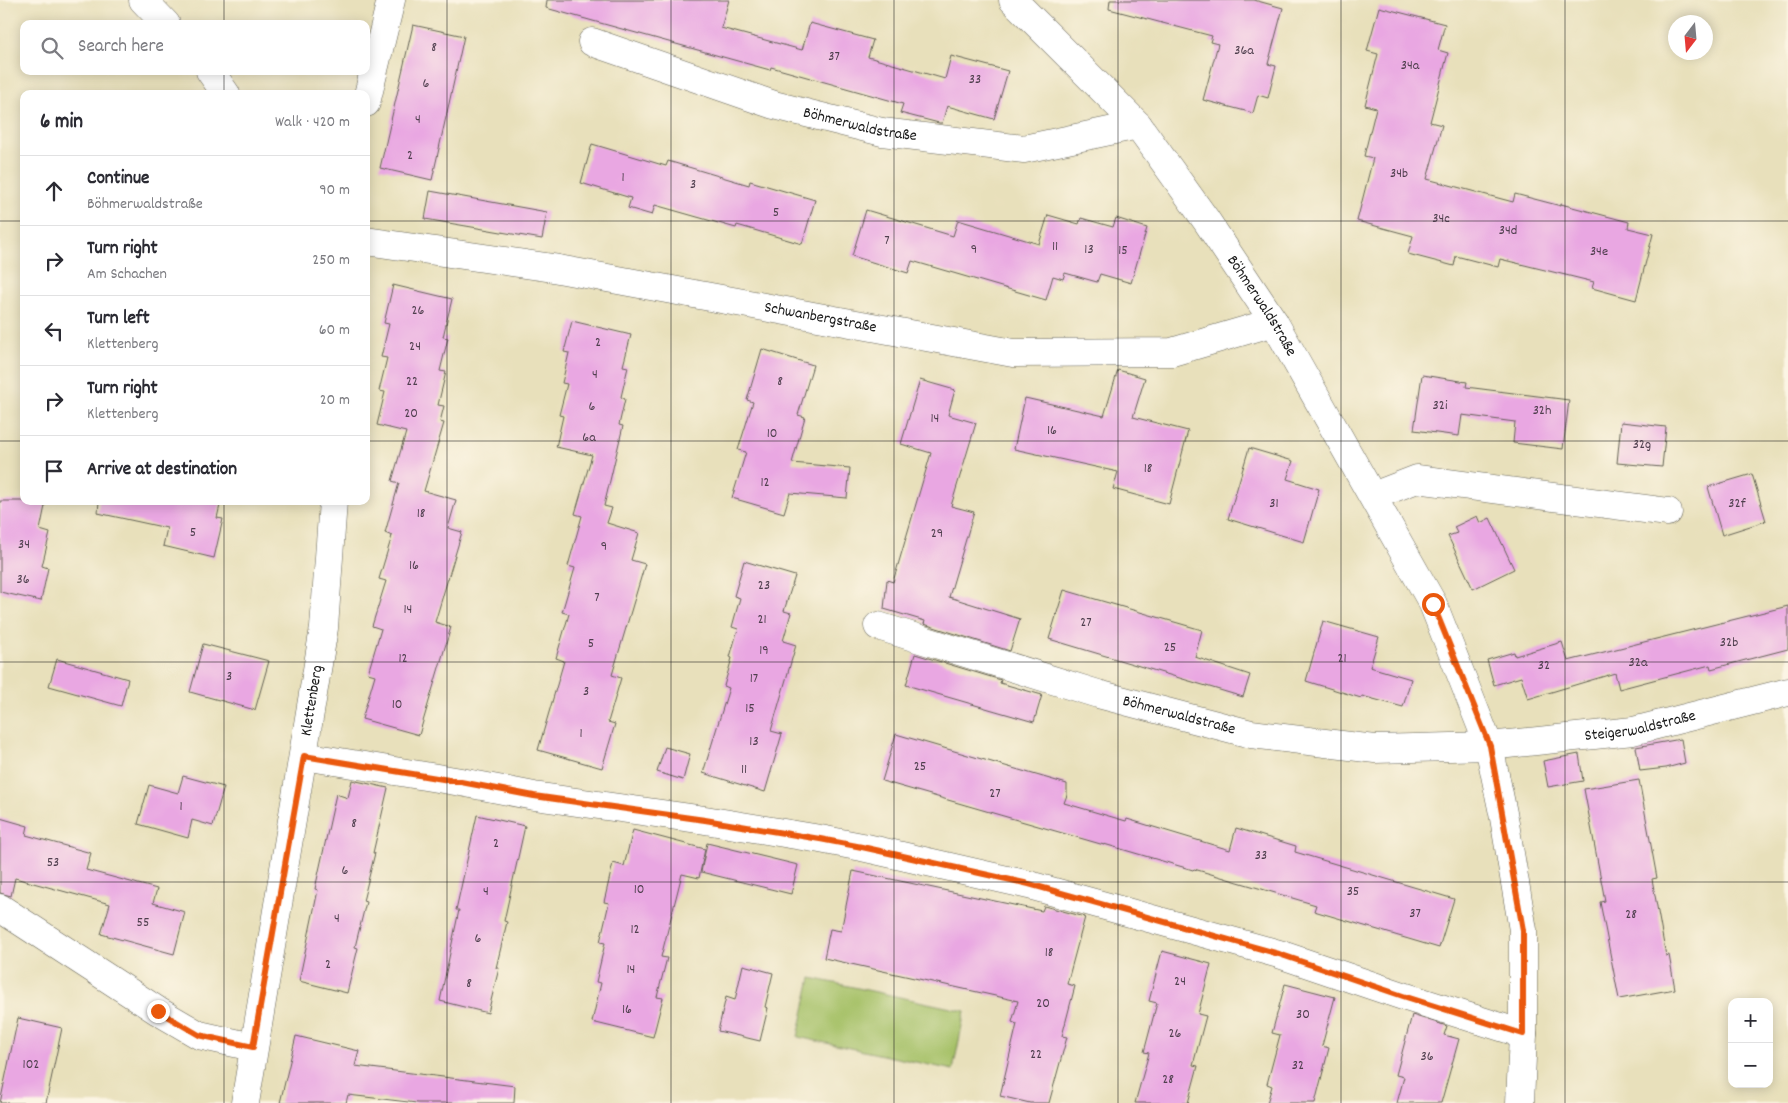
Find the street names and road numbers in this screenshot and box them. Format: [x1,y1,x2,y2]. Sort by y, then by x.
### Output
street label: Böhmerwaldstraße [801,101,918,148]
street label: Böhmerwaldstraße [1221,251,1303,361]
street label: Schwanbergstraße [763,296,879,339]
street label: Klettenberg [295,663,329,738]
street label: Böhmerwaldstraße [1120,689,1238,741]
street label: Steigerwaldstraße [1583,704,1698,747]

